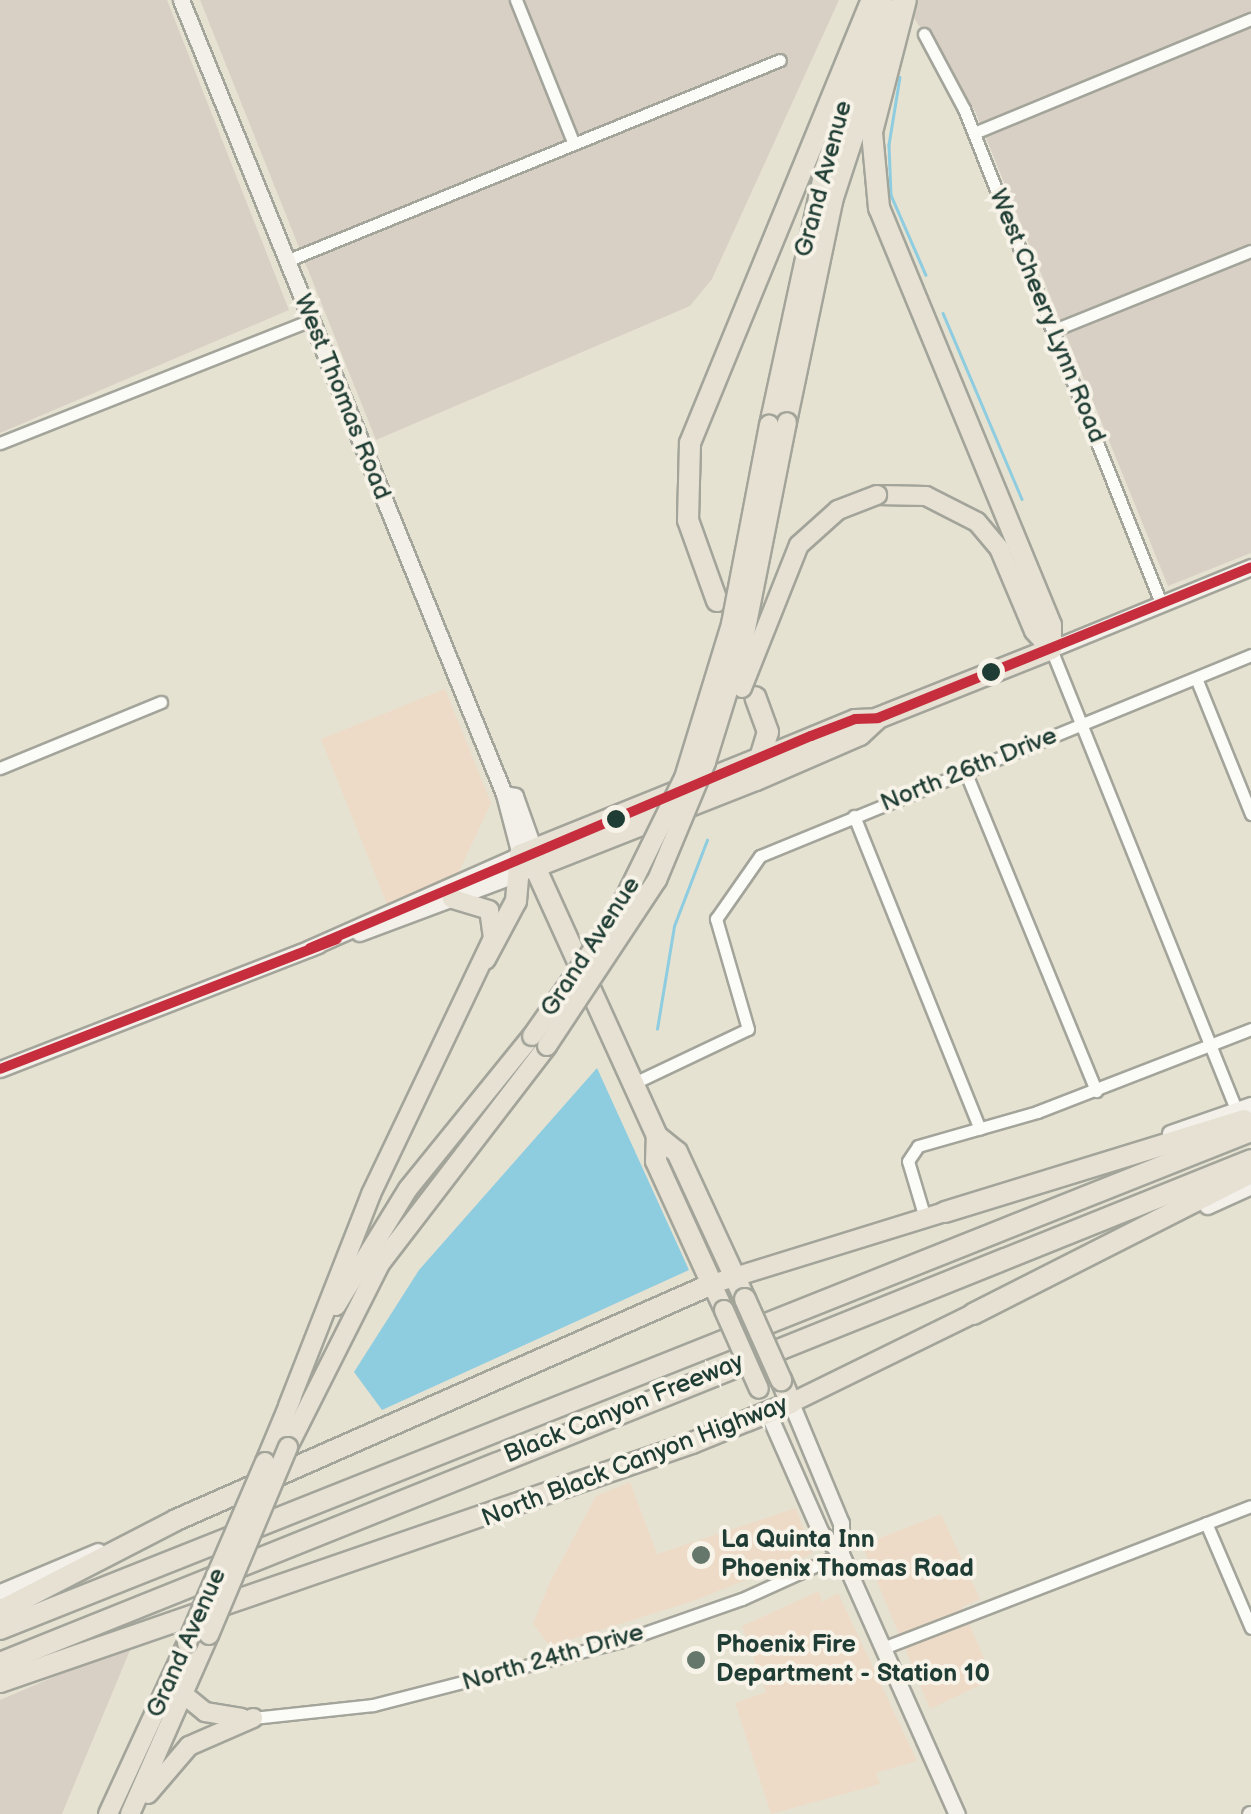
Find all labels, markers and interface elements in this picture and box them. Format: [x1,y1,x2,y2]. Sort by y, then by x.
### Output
street label: Grand Avenue [789,98,859,260]
street label: West Cheery Lynn Road [982,184,1112,448]
street label: West Thomas Road [287,289,397,505]
unlabelled marker [981,662,1001,682]
street label: North 26th Drive [876,721,1062,819]
unlabelled marker [606,809,626,829]
street label: Grand Avenue [535,872,647,1022]
street label: Black Canyon Freeway [500,1347,748,1471]
street label: North Black Canyon Highway [478,1390,792,1534]
place label: La Quinta Inn Phoenix Thomas Road [721,1526,974,1585]
marker: La Quinta Inn Phoenix Thomas Road [690,1544,712,1566]
street label: Grand Avenue [141,1564,233,1722]
street label: North 24th Drive [459,1618,647,1698]
place label: Phoenix Fire Department - Station 10 [716,1631,990,1690]
marker: Phoenix Fire Department - Station 10 [685,1649,707,1671]

